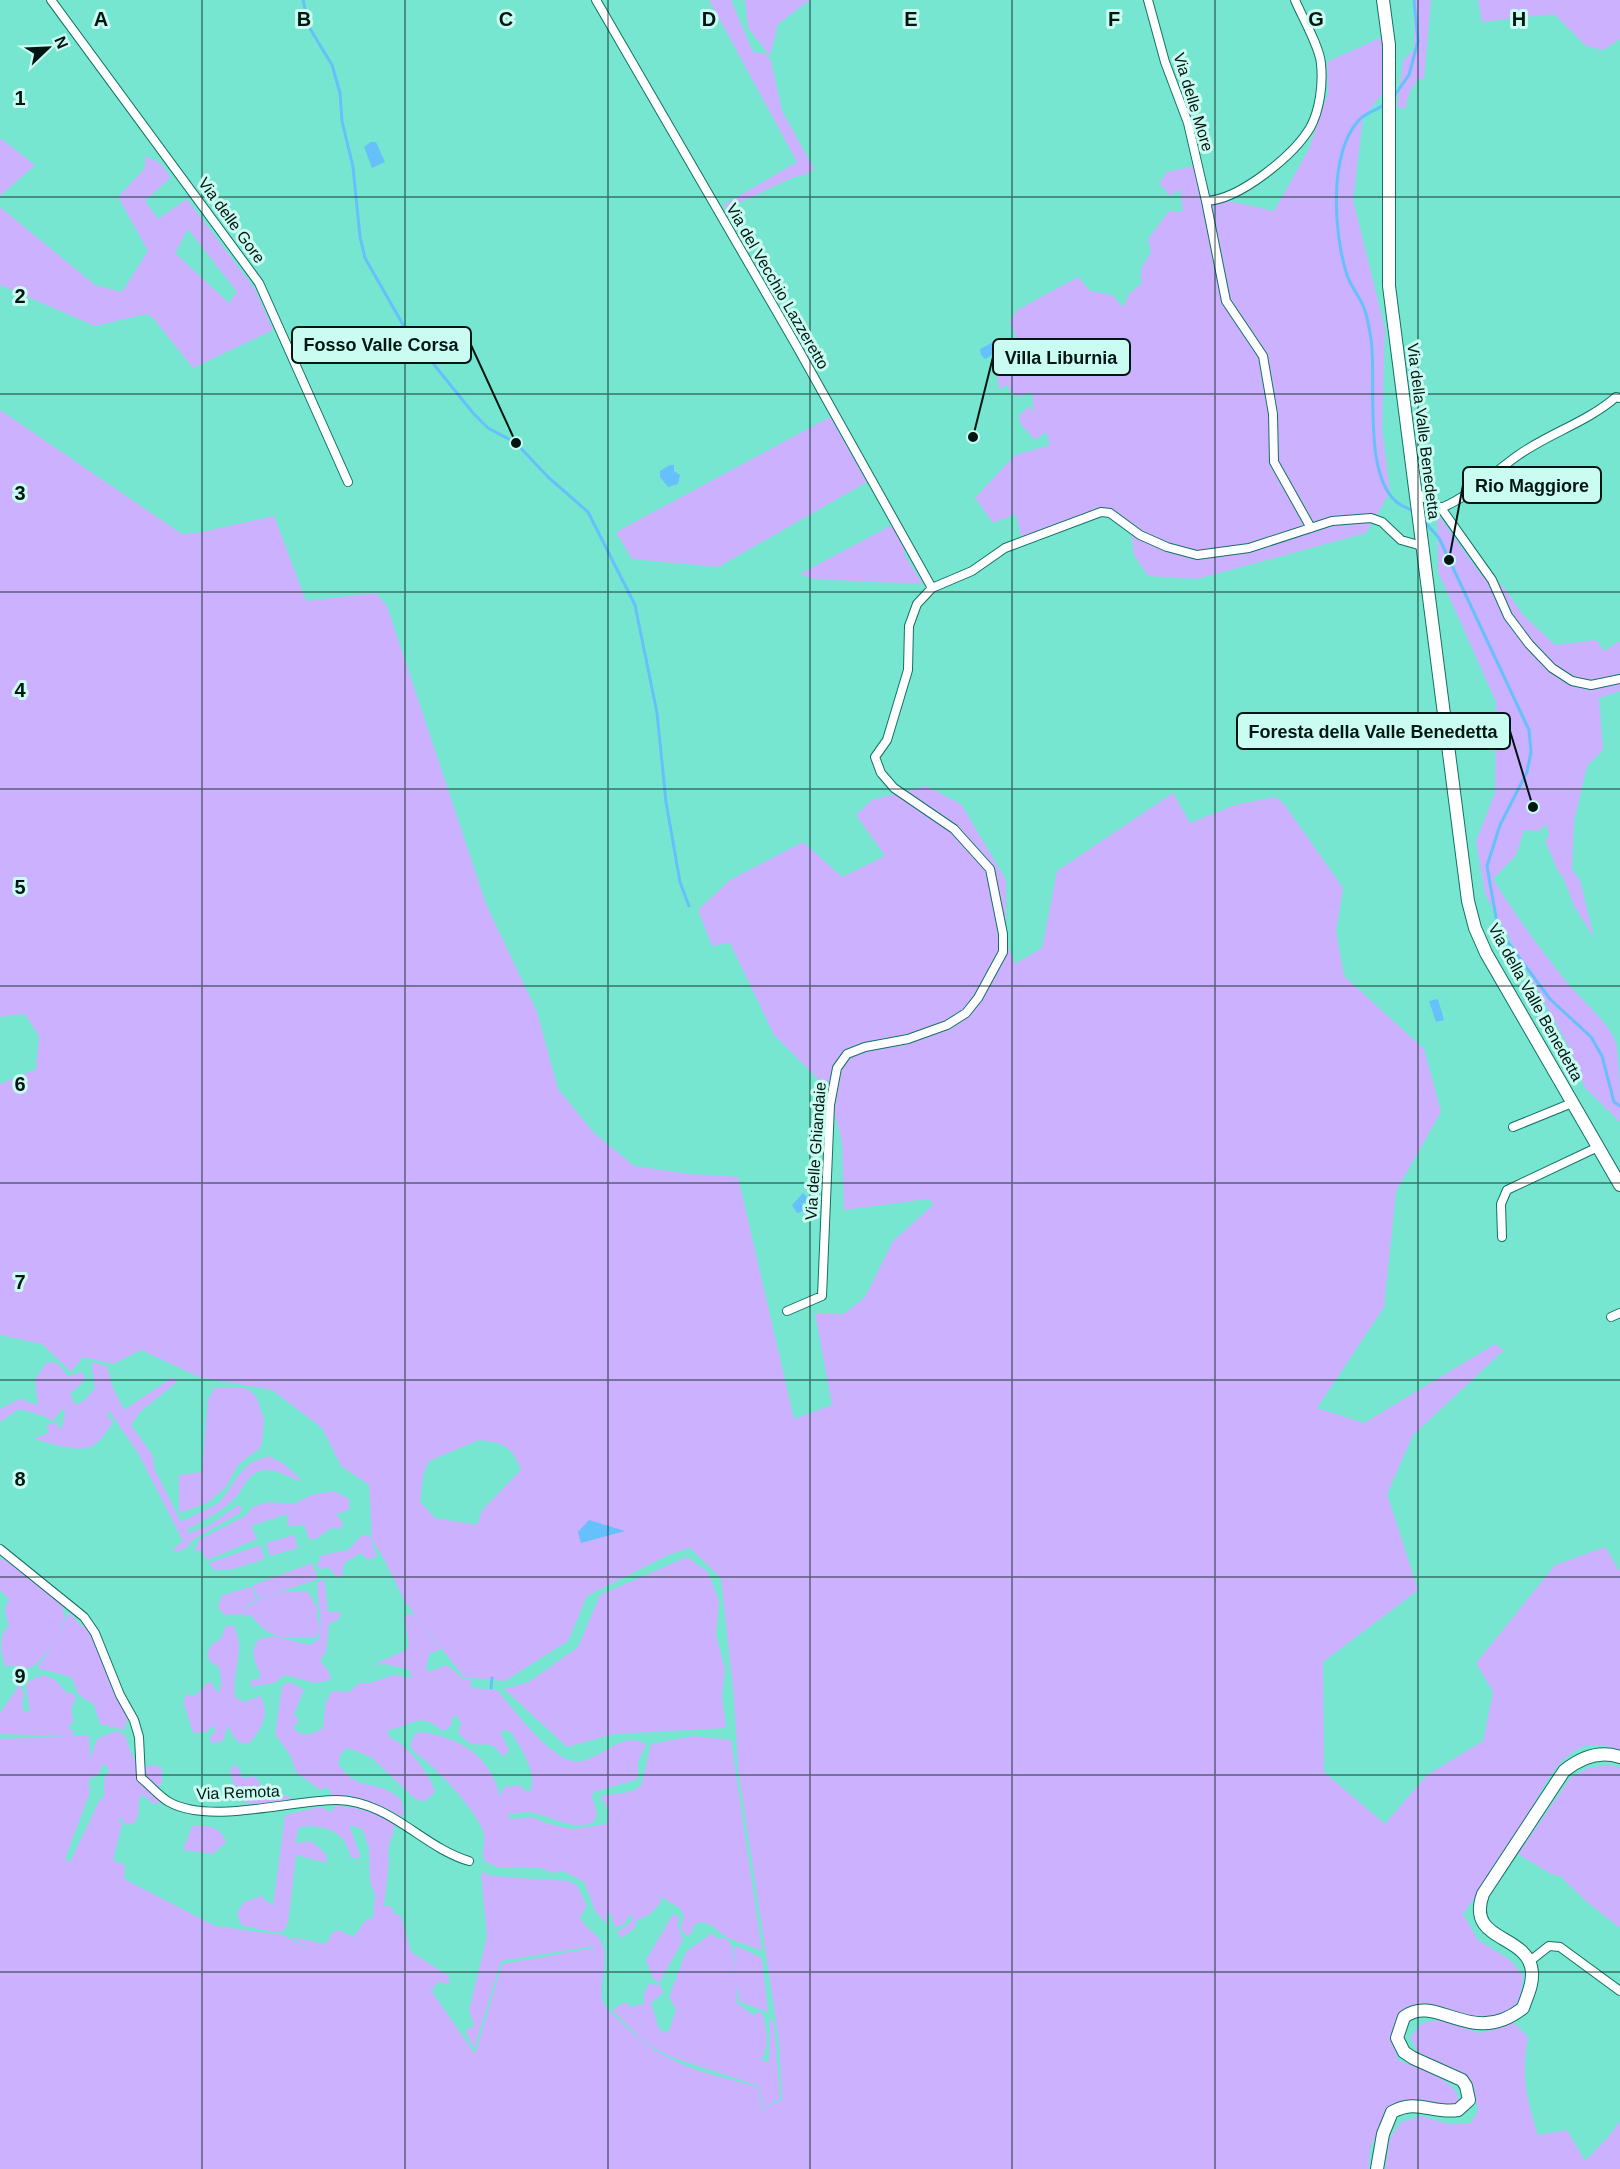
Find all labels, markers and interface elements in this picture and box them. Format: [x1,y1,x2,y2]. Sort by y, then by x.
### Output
text: A [94,8,108,30]
text: B [297,8,311,30]
text: C [499,8,513,30]
text: D [702,8,716,30]
text: E [904,8,918,30]
text: F [1108,8,1120,30]
text: G [1308,8,1324,30]
text: H [1512,8,1526,30]
north arrow [18,18,78,78]
text: N [51,34,71,51]
street label: Via delle More [1170,51,1217,153]
text: 1 [14,87,26,109]
street label: Via delle Gore [195,174,268,266]
street label: Via del Vecchio Lazzeretto [723,200,832,372]
text: 2 [14,285,26,307]
callout: Fosso Valle Corsa [292,327,471,363]
text: Fosso Valle Corsa [303,335,460,355]
callout: Villa Liburnia [993,339,1130,375]
street label: Via della Valle Benedetta [1404,342,1443,520]
text: Villa Liburnia [1005,348,1118,368]
callout: Rio Maggiore [1463,467,1601,503]
text: Rio Maggiore [1475,476,1589,496]
text: 3 [14,482,26,504]
text: 4 [14,679,26,701]
callout: Foresta della Valle Benedetta [1237,713,1510,749]
text: Foresta della Valle Benedetta [1248,722,1499,742]
text: 5 [14,876,26,898]
street label: Via della Valle Benedetta [1485,921,1586,1084]
text: 6 [14,1073,26,1095]
street label: Via delle Ghiandaie [802,1081,829,1221]
text: 7 [14,1271,26,1293]
text: 8 [14,1468,26,1490]
text: 9 [14,1665,26,1687]
street label: Via Remota [196,1783,280,1802]

